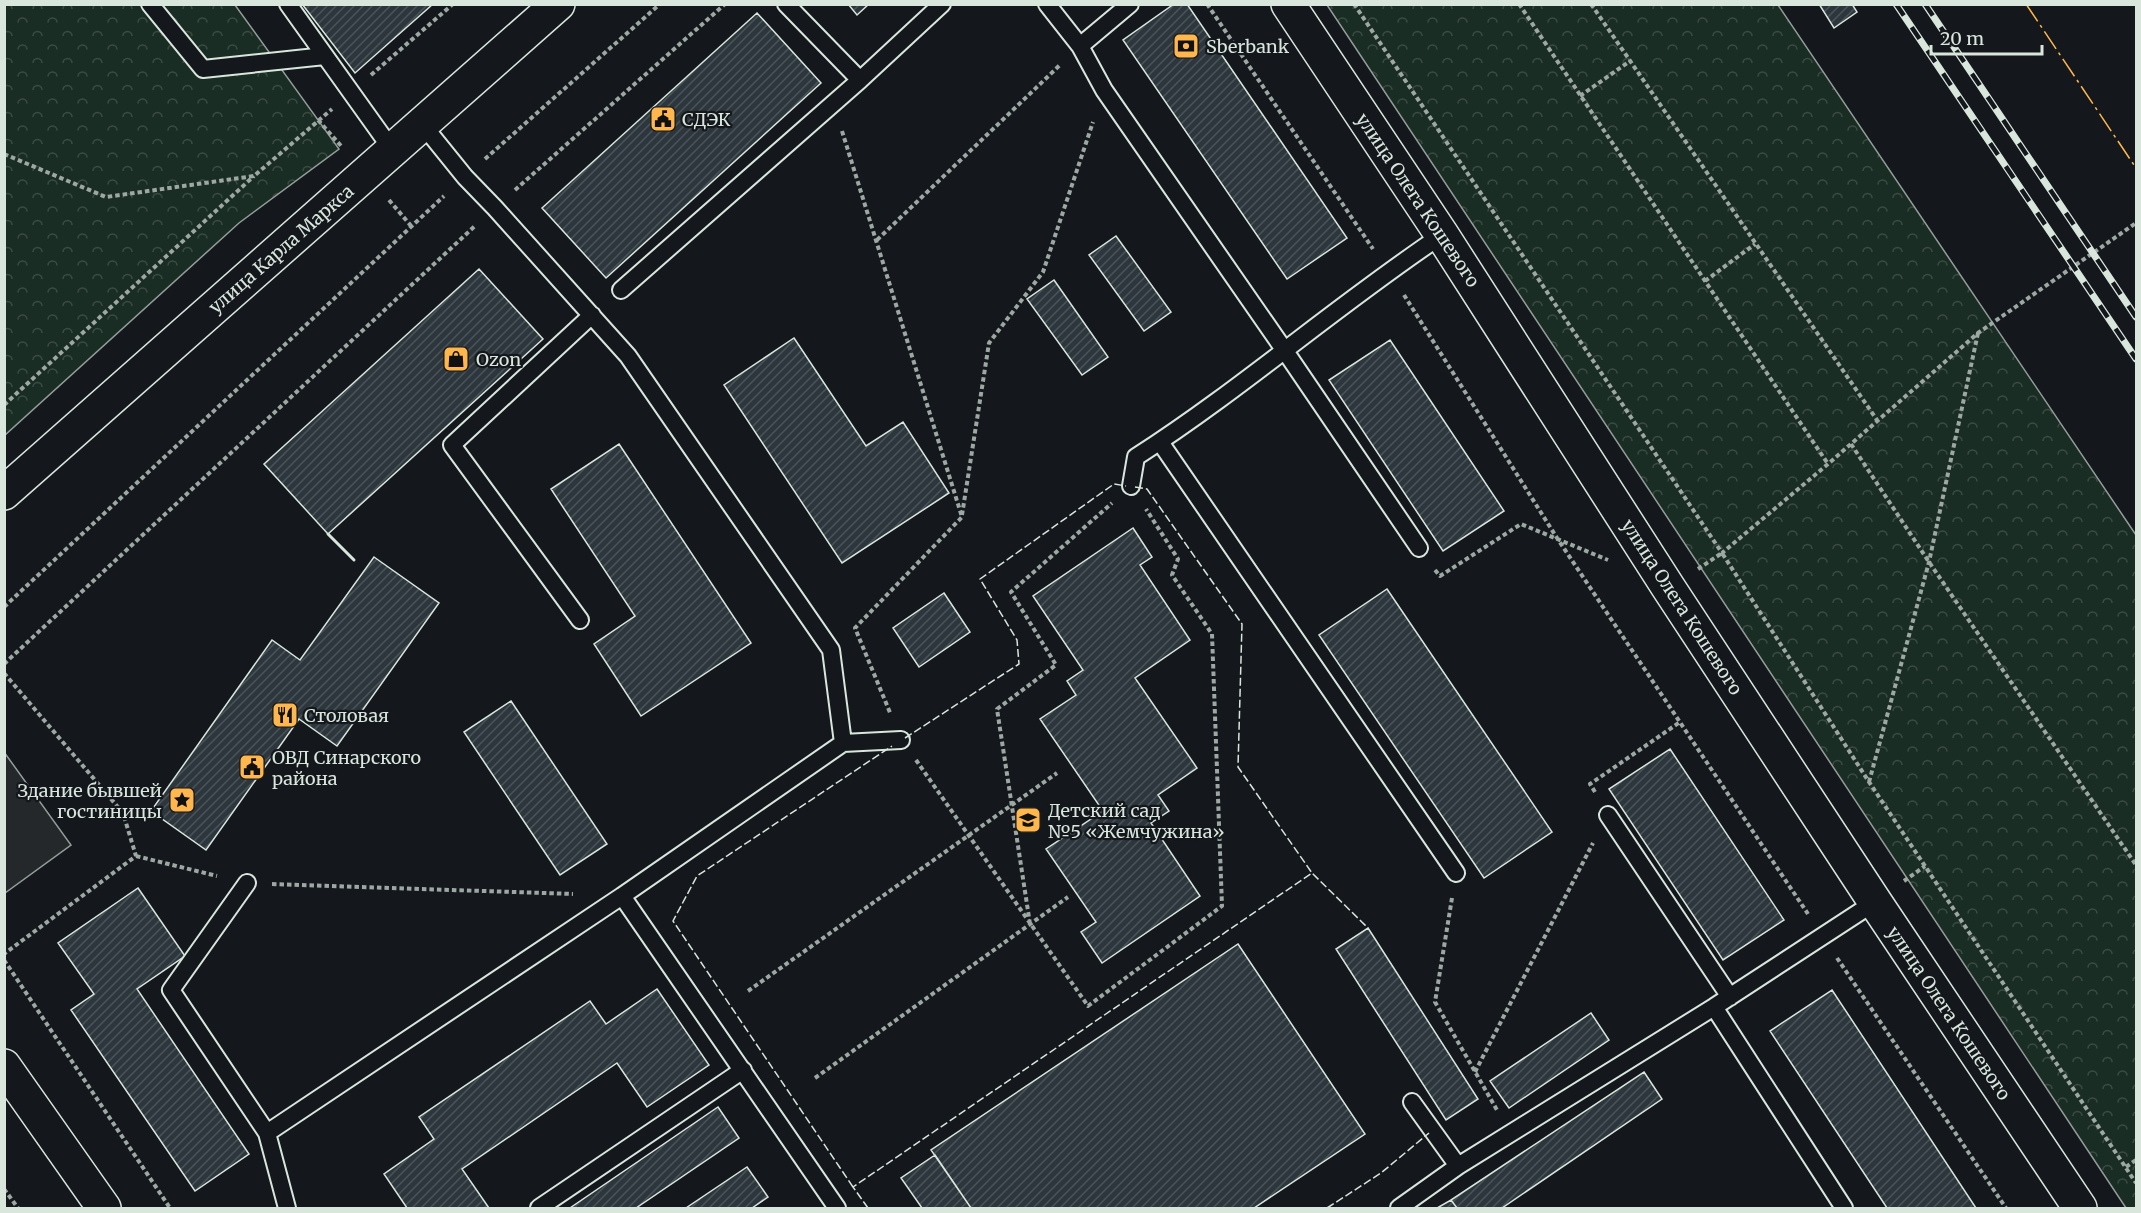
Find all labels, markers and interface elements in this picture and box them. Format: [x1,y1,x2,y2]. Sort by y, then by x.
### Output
scale bar [1931,18,2042,56]
text: 20 m [1940,27,1984,50]
bank icon: Sberbank [1171,31,1201,61]
place label: Sberbank [1206,35,1290,58]
public building icon: СДЭК [648,104,678,134]
place label: СДЭК [682,108,731,131]
street label: улица Олега Кошевого [1351,109,1485,291]
street label: улица Карла Маркса [204,179,359,318]
shop icon: Ozon [441,344,471,374]
place label: Ozon [476,348,521,371]
street label: улица Олега Кошевого [1617,515,1747,699]
restaurant icon: Столовая [270,700,300,730]
place label: Столовая [304,704,389,727]
place label: ОВД Синарского района [272,746,421,790]
public building icon: ОВД Синарского района [237,752,267,782]
place label: Здание бывшей гостиницы [17,779,162,823]
place icon: Здание бывшей гостиницы [167,785,197,815]
place label: Детский сад №5 «Жемчужина» [1048,799,1225,843]
school or university icon: Детский сад №5 «Жемчужина» [1013,805,1043,835]
street label: улица Олега Кошевого [1882,922,2016,1104]

